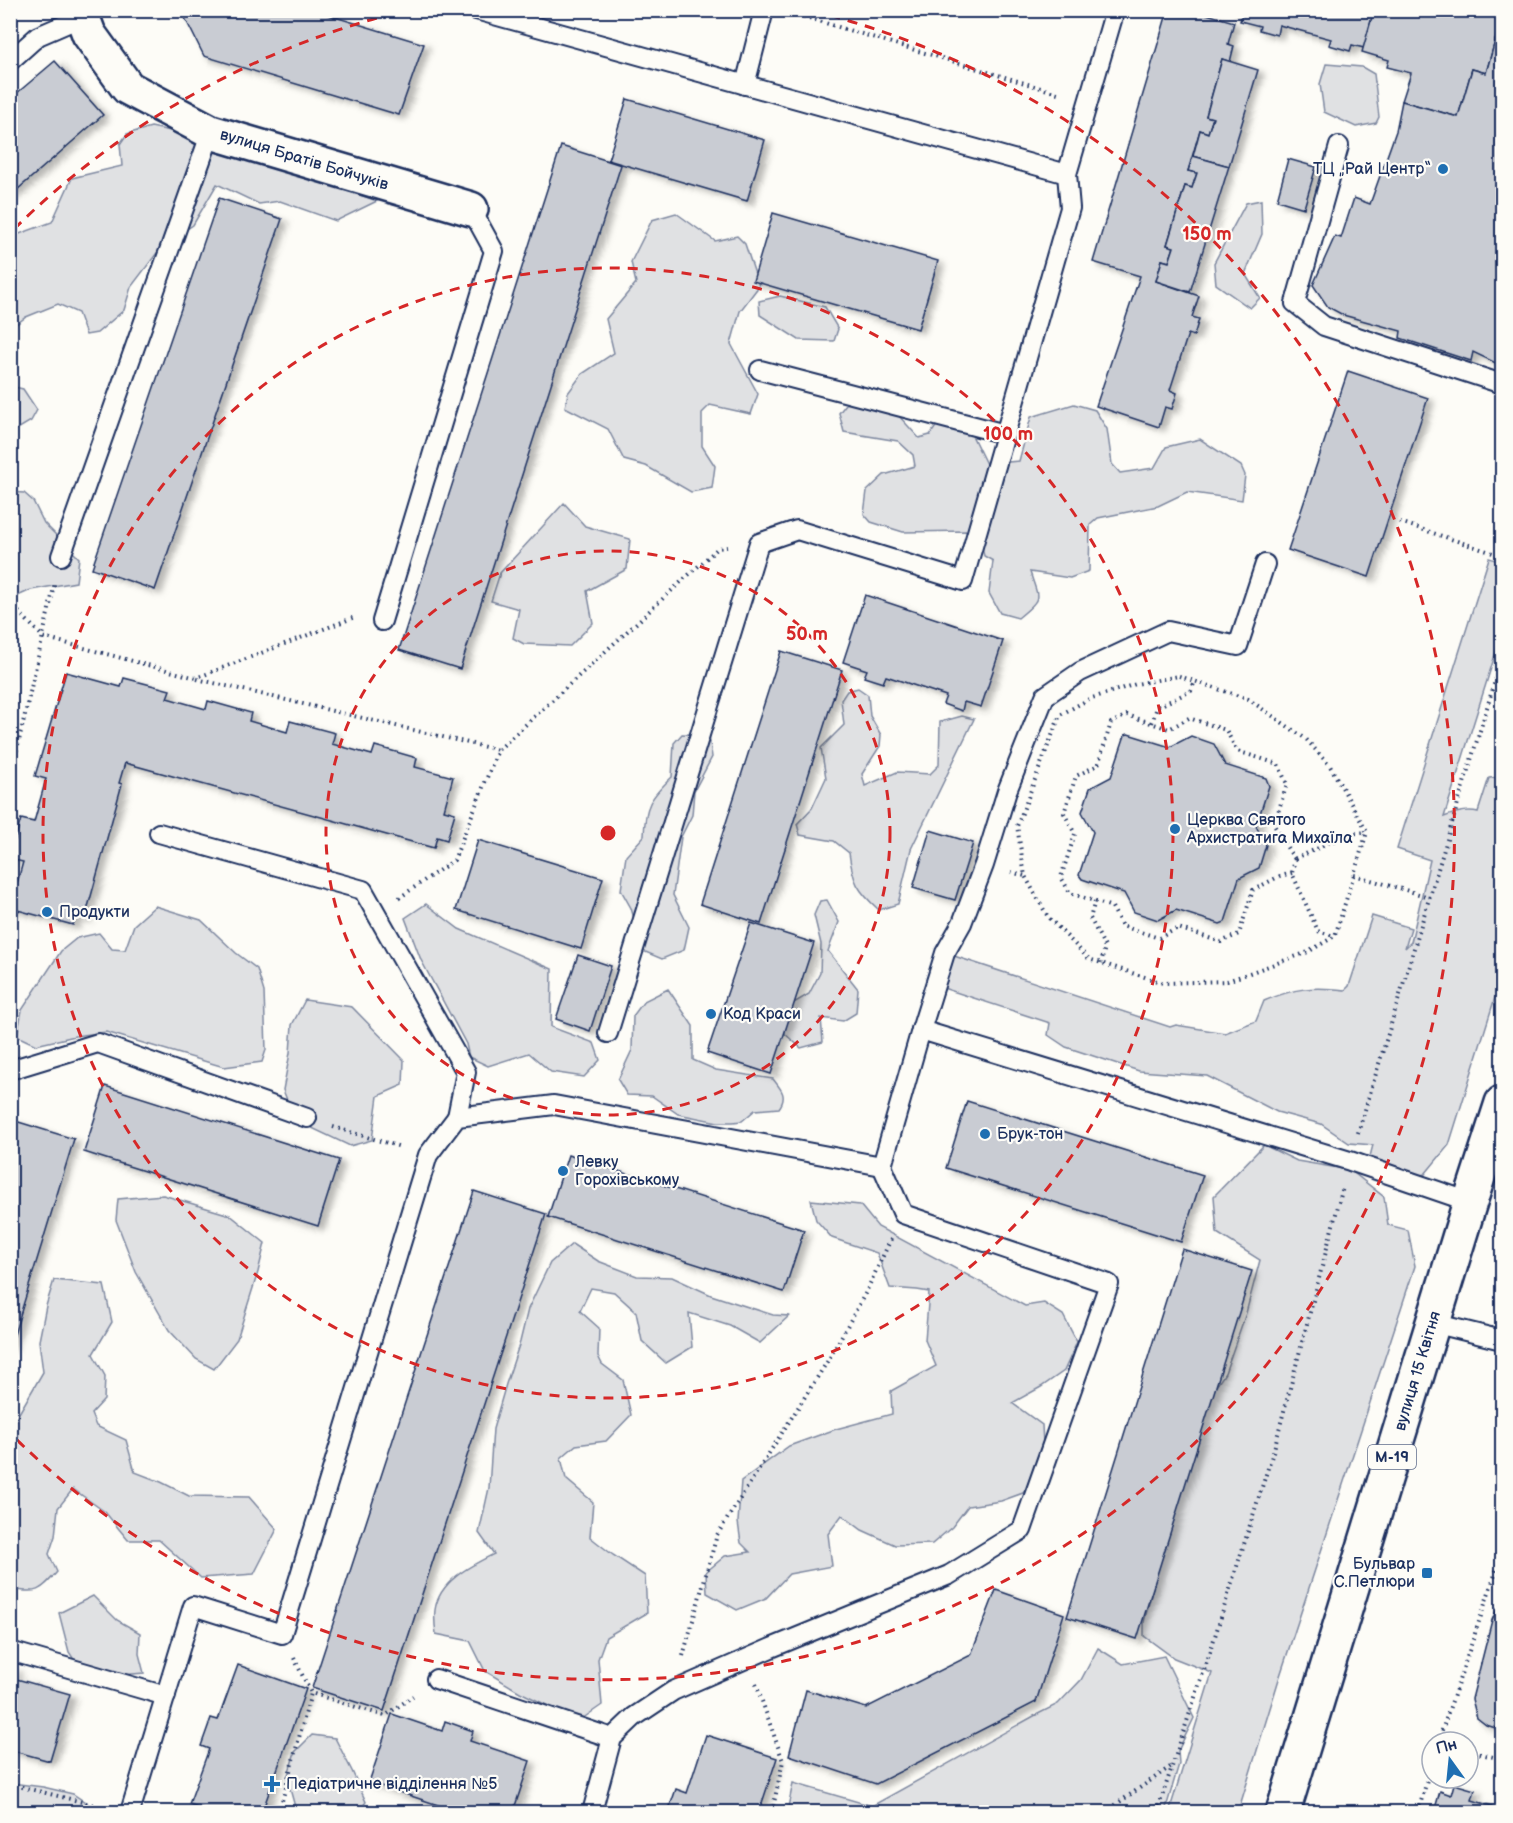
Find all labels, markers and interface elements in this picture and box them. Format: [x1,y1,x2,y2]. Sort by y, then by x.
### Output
street label: вулиця Братів Бойчуків [218,125,391,195]
place label: ТЦ „Рай Центр“ [1313,160,1431,179]
marker: ТЦ „Рай Центр“ [1436,162,1450,176]
text: 150 m [1182,224,1232,245]
text: 100 m [983,424,1033,445]
text: 50 m [786,624,828,645]
place label: Церква Святого Архистратига Михаїла [1186,811,1353,848]
marker: Церква Святого Архистратига Михаїла [1168,822,1182,836]
centre of rings [598,823,618,843]
place label: Продукти [59,903,130,922]
marker: Продукти [40,905,54,919]
place label: Код Краси [723,1005,801,1024]
marker: Код Краси [704,1007,718,1021]
place label: Брук-тон [997,1125,1063,1144]
marker: Брук-тон [978,1127,992,1141]
place label: Левку Горохівському [574,1153,680,1190]
marker: Левку Горохівському [556,1164,570,1178]
street label: вулиця 15 Квітня [1391,1309,1445,1433]
road number: М-19 [1368,1445,1416,1469]
place label: Бульвар С.Петлюри [1334,1555,1415,1592]
marker: Бульвар С.Петлюри [1420,1566,1434,1580]
north arrow [1420,1730,1480,1790]
text: Пн [1434,1735,1459,1759]
marker: Педіатричне відділення №5 [263,1775,281,1793]
place label: Педіатричне відділення №5 [286,1775,497,1794]

